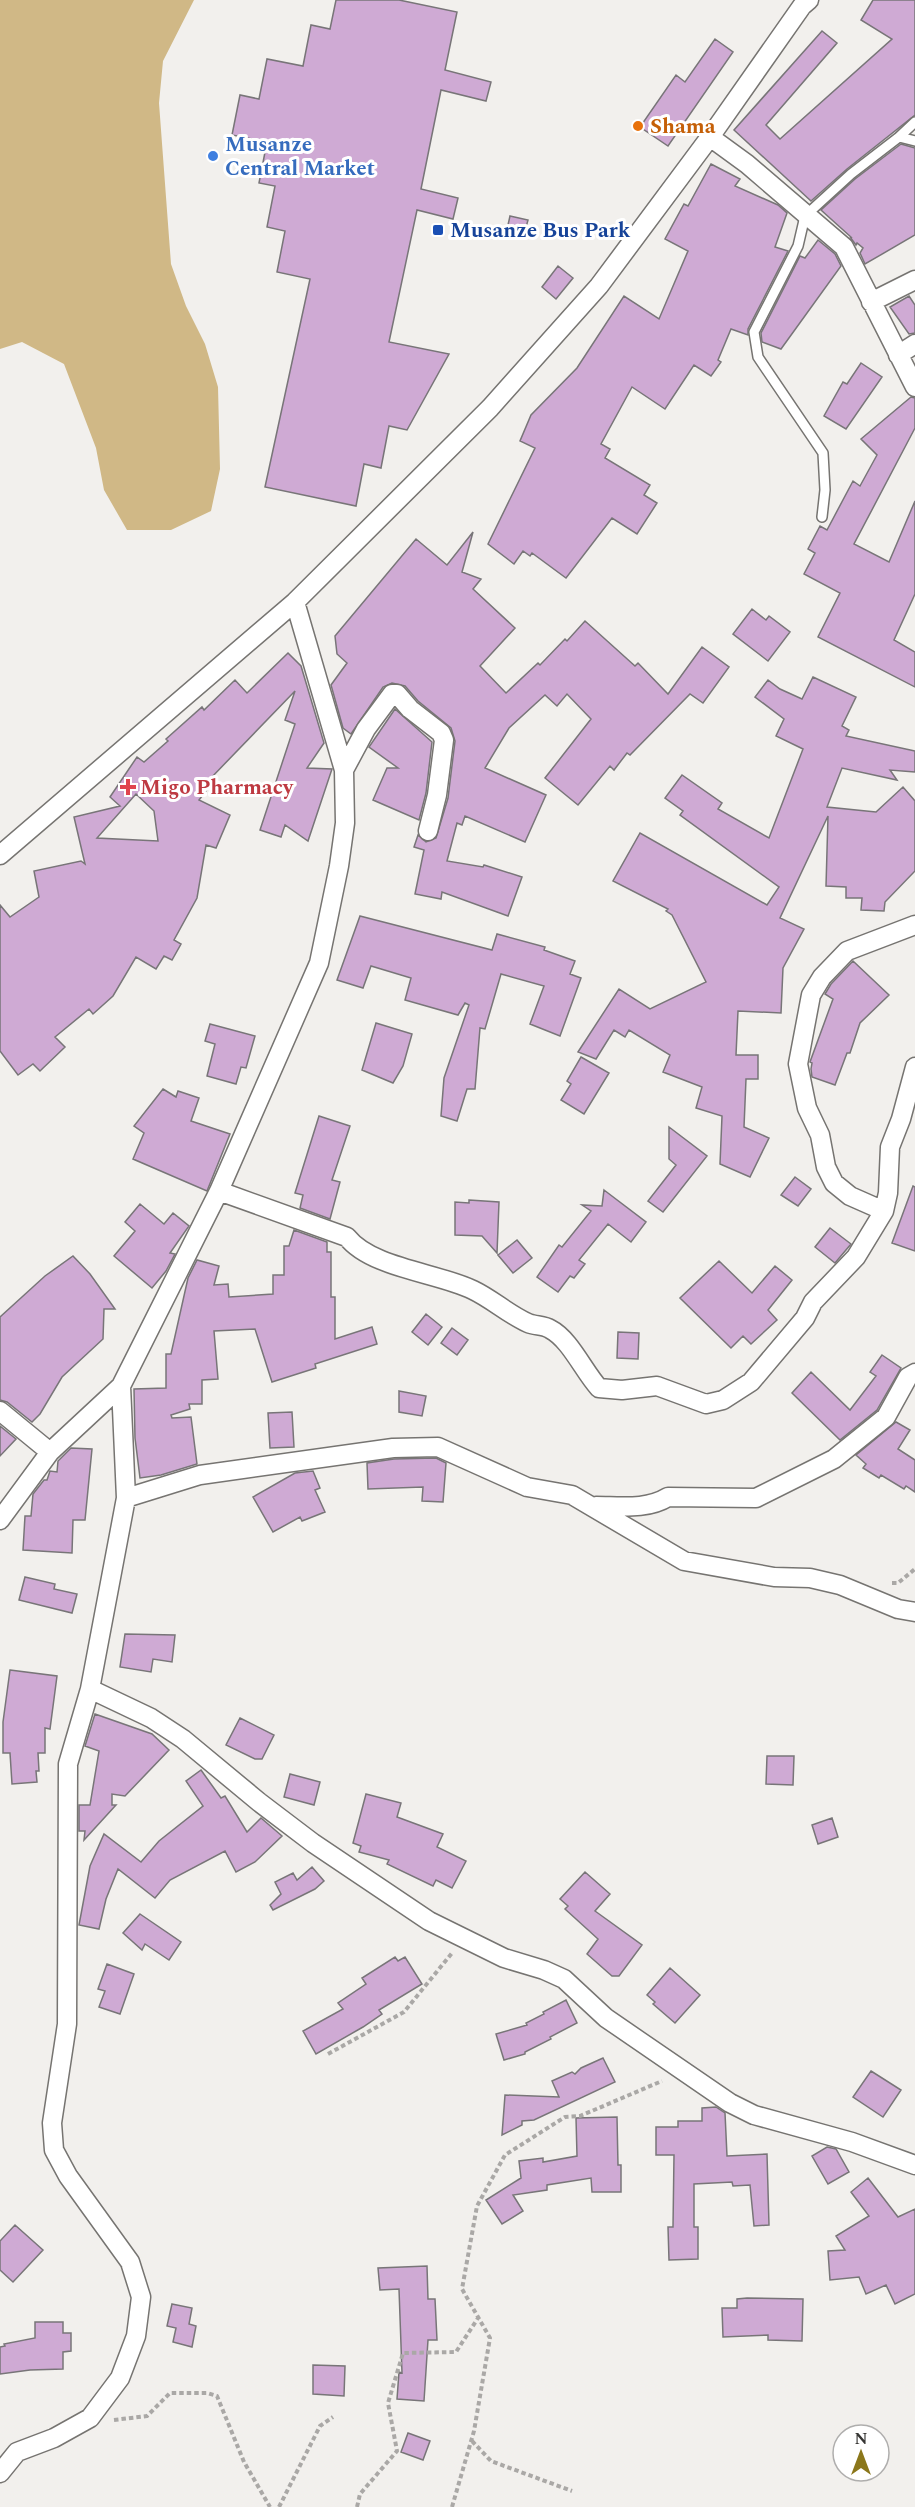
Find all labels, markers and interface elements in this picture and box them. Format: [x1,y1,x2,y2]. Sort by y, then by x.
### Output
place label: Shama [650,111,716,143]
marker: Shama [631,119,645,133]
place label: Musanze Central Market [225,129,375,185]
marker: Musanze Central Market [206,149,220,163]
place label: Musanze Bus Park [450,215,631,247]
marker: Musanze Bus Park [431,223,445,237]
place label: Migo Pharmacy [140,772,294,804]
marker: Migo Pharmacy [121,780,135,794]
north arrow [831,2423,891,2483]
text: N [854,2427,868,2451]

